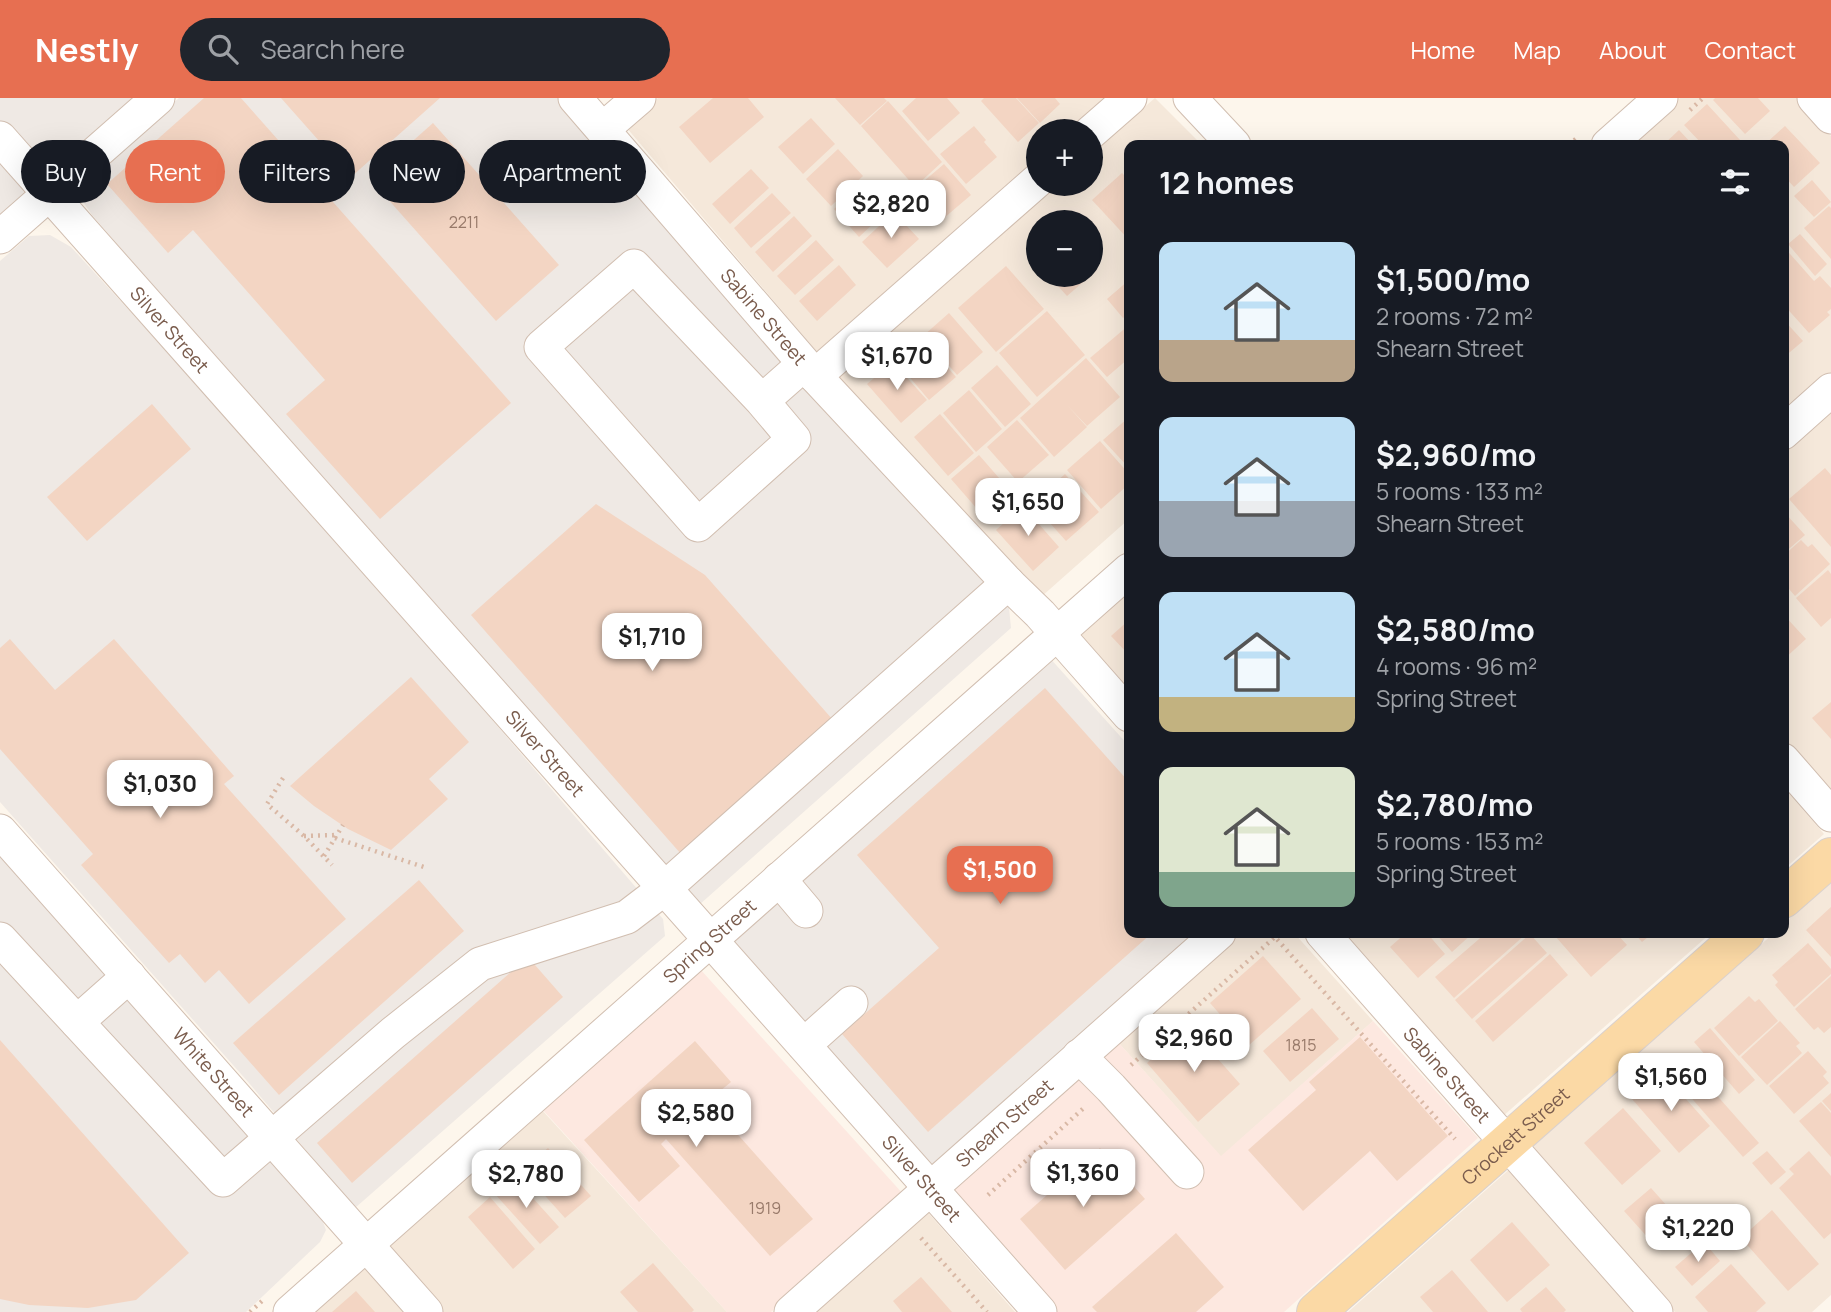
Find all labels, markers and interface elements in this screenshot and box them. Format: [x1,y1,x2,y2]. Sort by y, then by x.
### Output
search box [180,18,670,81]
text: Nestly [35,27,138,72]
icon: search [204,30,242,68]
text: Search here [260,31,405,67]
text: Home [1410,33,1475,66]
text: Map [1513,33,1561,66]
text: About [1599,33,1667,66]
text: Contact [1705,33,1796,66]
map controls [1026,119,1103,287]
button: + [1026,119,1103,196]
chip: Buy [21,140,111,203]
chip: Rent [125,140,225,203]
chip: Filters [239,140,355,203]
chip: New [369,140,465,203]
chip: Apartment [479,140,646,203]
text: 12 homes [1159,162,1294,203]
icon: filters [1716,163,1754,201]
pin: $2,820 [834,180,948,240]
text: $2,820 [852,187,930,219]
button: − [1026,210,1103,287]
house number: 2211 [449,211,479,233]
text: $1,500/mo [1376,259,1530,300]
street label: Sabine Street [715,263,813,371]
icon: home [1215,270,1299,354]
street label: Silver Street [124,281,215,378]
text: 2 rooms · 72 m² [1376,300,1533,332]
pin: $1,670 [840,332,954,392]
text: Shearn Street [1376,332,1524,364]
text: $1,670 [861,339,933,371]
text: $2,960/mo [1376,434,1536,475]
icon: home [1215,445,1299,529]
text: 5 rooms · 133 m² [1376,475,1543,507]
pin: $1,650 [971,478,1085,538]
text: $1,650 [991,485,1065,517]
text: Shearn Street [1376,507,1524,539]
text: $2,580/mo [1376,609,1535,650]
pin: $1,710 [595,614,709,673]
text: $1,710 [618,620,686,652]
icon: home [1215,620,1299,704]
text: 4 rooms · 96 m² [1376,650,1537,682]
text: Spring Street [1376,682,1517,714]
street label: Silver Street [500,704,590,802]
pin: $1,030 [103,760,217,820]
text: $1,030 [123,767,197,799]
text: $2,780/mo [1376,784,1533,825]
icon: home [1215,795,1299,879]
text: 5 rooms · 153 m² [1376,825,1543,857]
pin: $1,500 [943,846,1057,906]
text: $1,500 [963,853,1037,885]
text: Spring Street [1376,857,1517,889]
street label: Spring Street [657,893,762,989]
pin: $2,960 [1137,1014,1251,1074]
text: $2,960 [1155,1021,1233,1053]
street label: Sabine Street [1398,1021,1496,1128]
street label: White Street [167,1022,260,1122]
house number: 1815 [1285,1034,1317,1056]
pin: $1,560 [1614,1054,1728,1113]
text: $1,560 [1634,1060,1708,1092]
street label: Shearn Street [950,1073,1059,1173]
street label: Crockett Street [1456,1081,1575,1191]
pin: $2,580 [639,1090,753,1149]
text: $2,580 [657,1096,735,1128]
street label: Silver Street [876,1130,967,1227]
pin: $2,780 [469,1150,583,1210]
pin: $1,360 [1026,1150,1140,1209]
text: $1,360 [1046,1156,1120,1188]
text: $2,780 [488,1157,564,1189]
house number: 1919 [749,1197,781,1219]
pin: $1,220 [1641,1204,1755,1264]
text: $1,220 [1661,1211,1735,1243]

